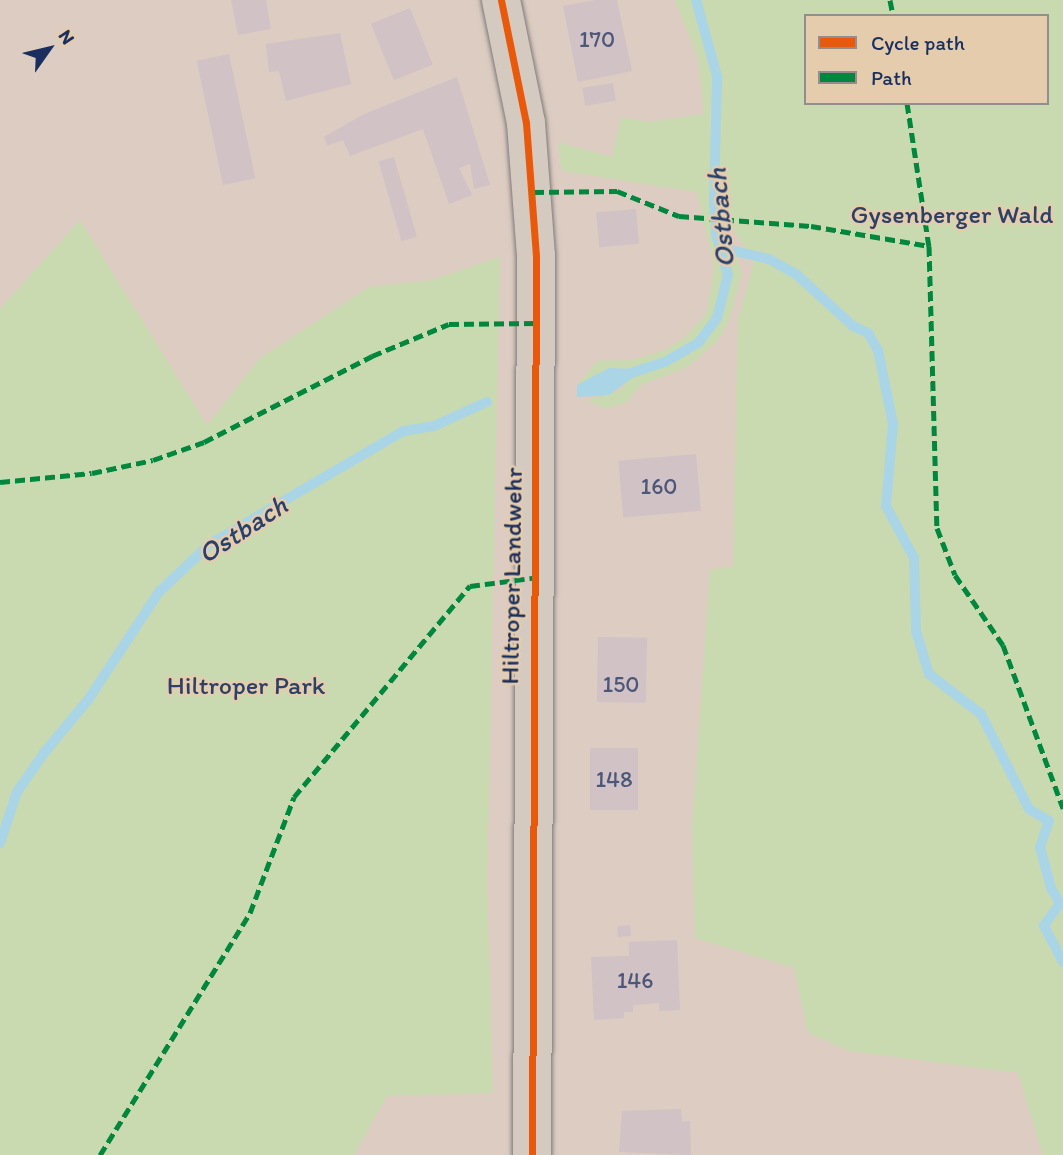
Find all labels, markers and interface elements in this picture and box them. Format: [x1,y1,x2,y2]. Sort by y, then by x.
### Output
north arrow [14,14,84,84]
legend [804,14,1049,105]
text: N [54,25,80,49]
house number: 170 [579,25,615,53]
text: Cycle path [871,30,965,55]
text: Path [871,65,912,90]
water label: Ostbach [699,167,741,269]
park label: Gysenberger Wald [851,199,1053,231]
street label: Hiltroper Landwehr [495,468,529,684]
house number: 160 [640,472,678,500]
water label: Ostbach [191,488,293,570]
park label: Hiltroper Park [167,670,325,702]
house number: 150 [603,670,639,698]
house number: 148 [595,765,633,793]
house number: 146 [617,966,653,994]

